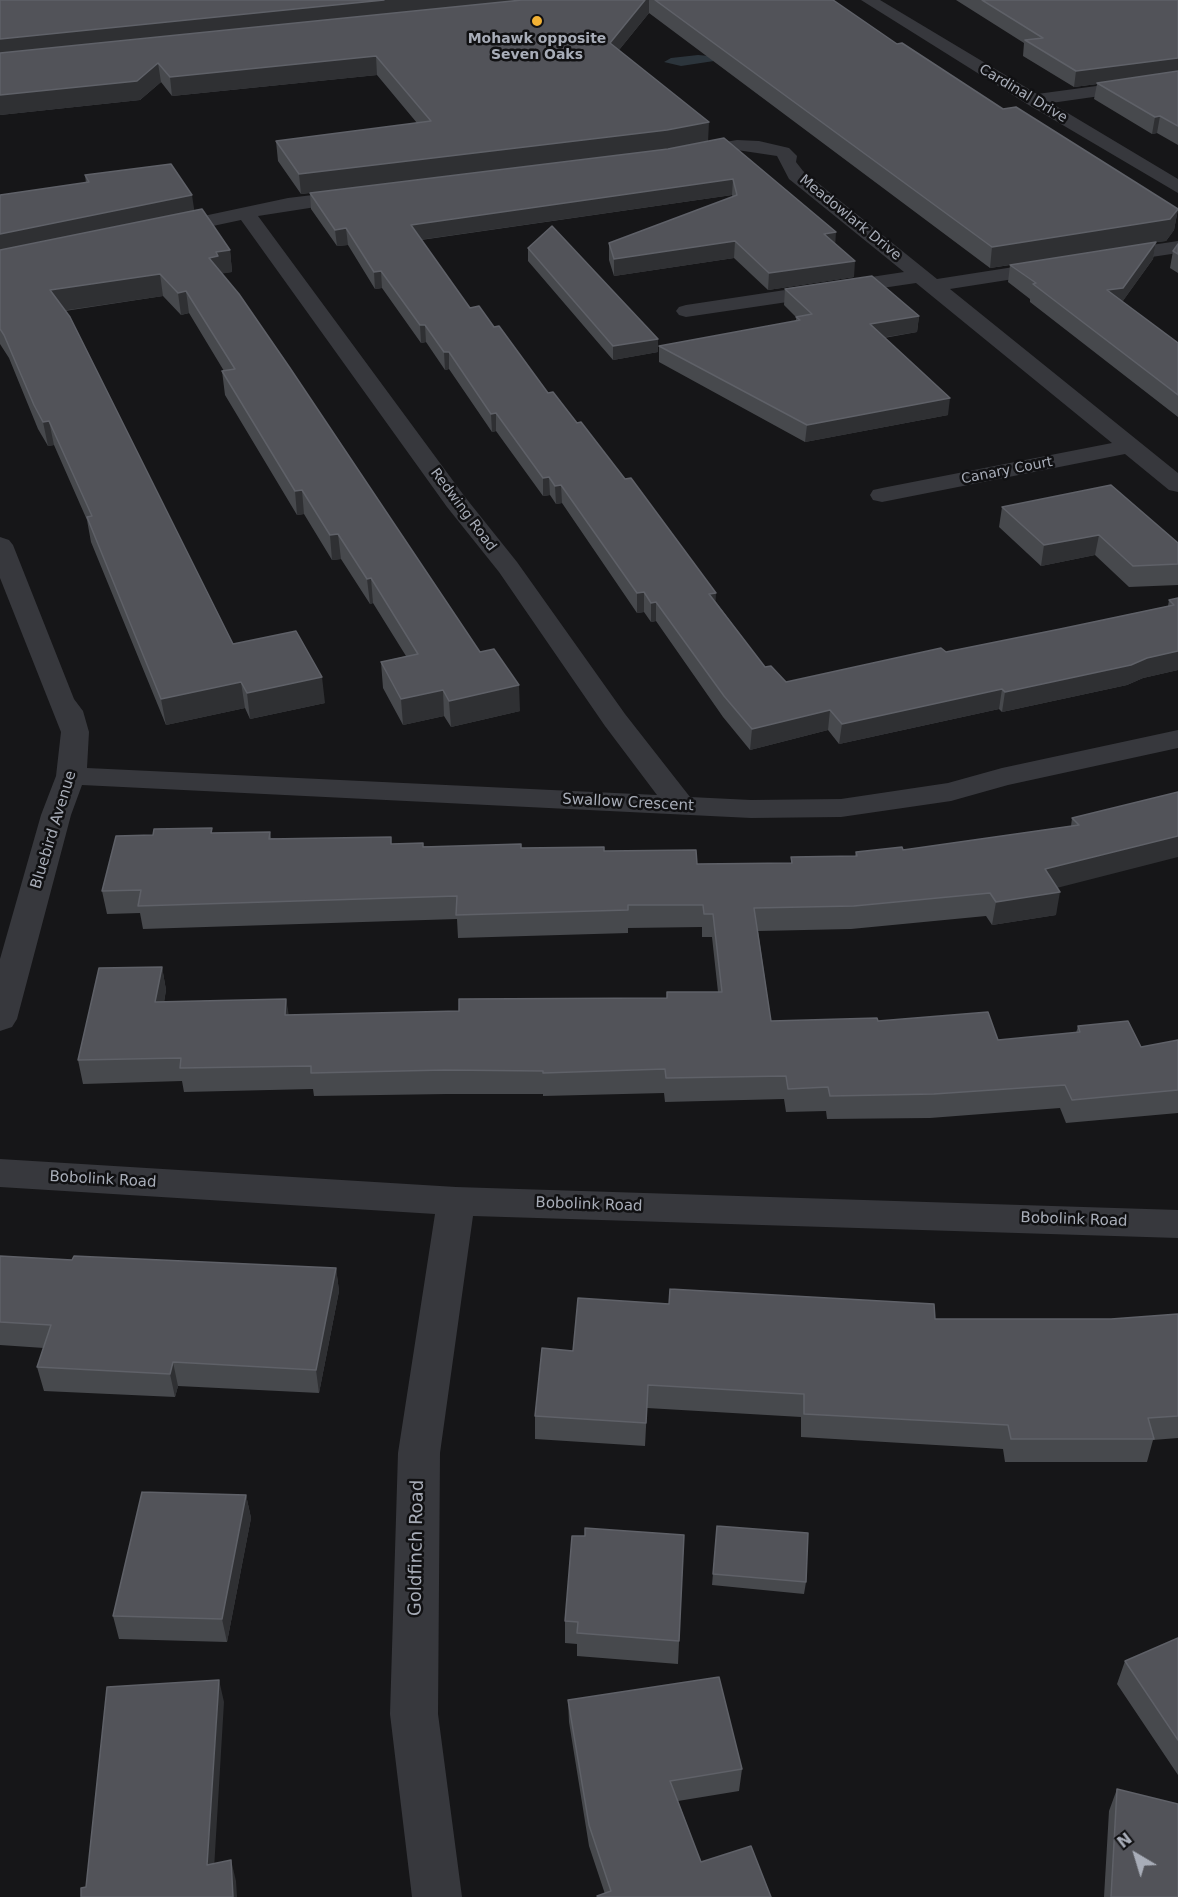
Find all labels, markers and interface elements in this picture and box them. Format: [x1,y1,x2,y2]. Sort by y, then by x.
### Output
marker: Mohawk opposite Seven Oaks [530,14,544,28]
place label: Mohawk opposite Seven Oaks [468,31,606,63]
street label: Cardinal Drive [976,61,1070,127]
street label: Meadowlark Drive [796,172,904,264]
street label: Canary Court [960,454,1054,488]
street label: Redwing Road [426,465,500,555]
street label: Bluebird Avenue [27,769,81,891]
street label: Swallow Crescent [562,791,694,815]
street label: Bobolink Road [49,1168,157,1192]
street label: Bobolink Road [535,1194,643,1216]
street label: Bobolink Road [1020,1209,1128,1231]
street label: Goldfinch Road [405,1480,429,1616]
north arrow [1106,1825,1166,1885]
text: N [1113,1829,1136,1852]

